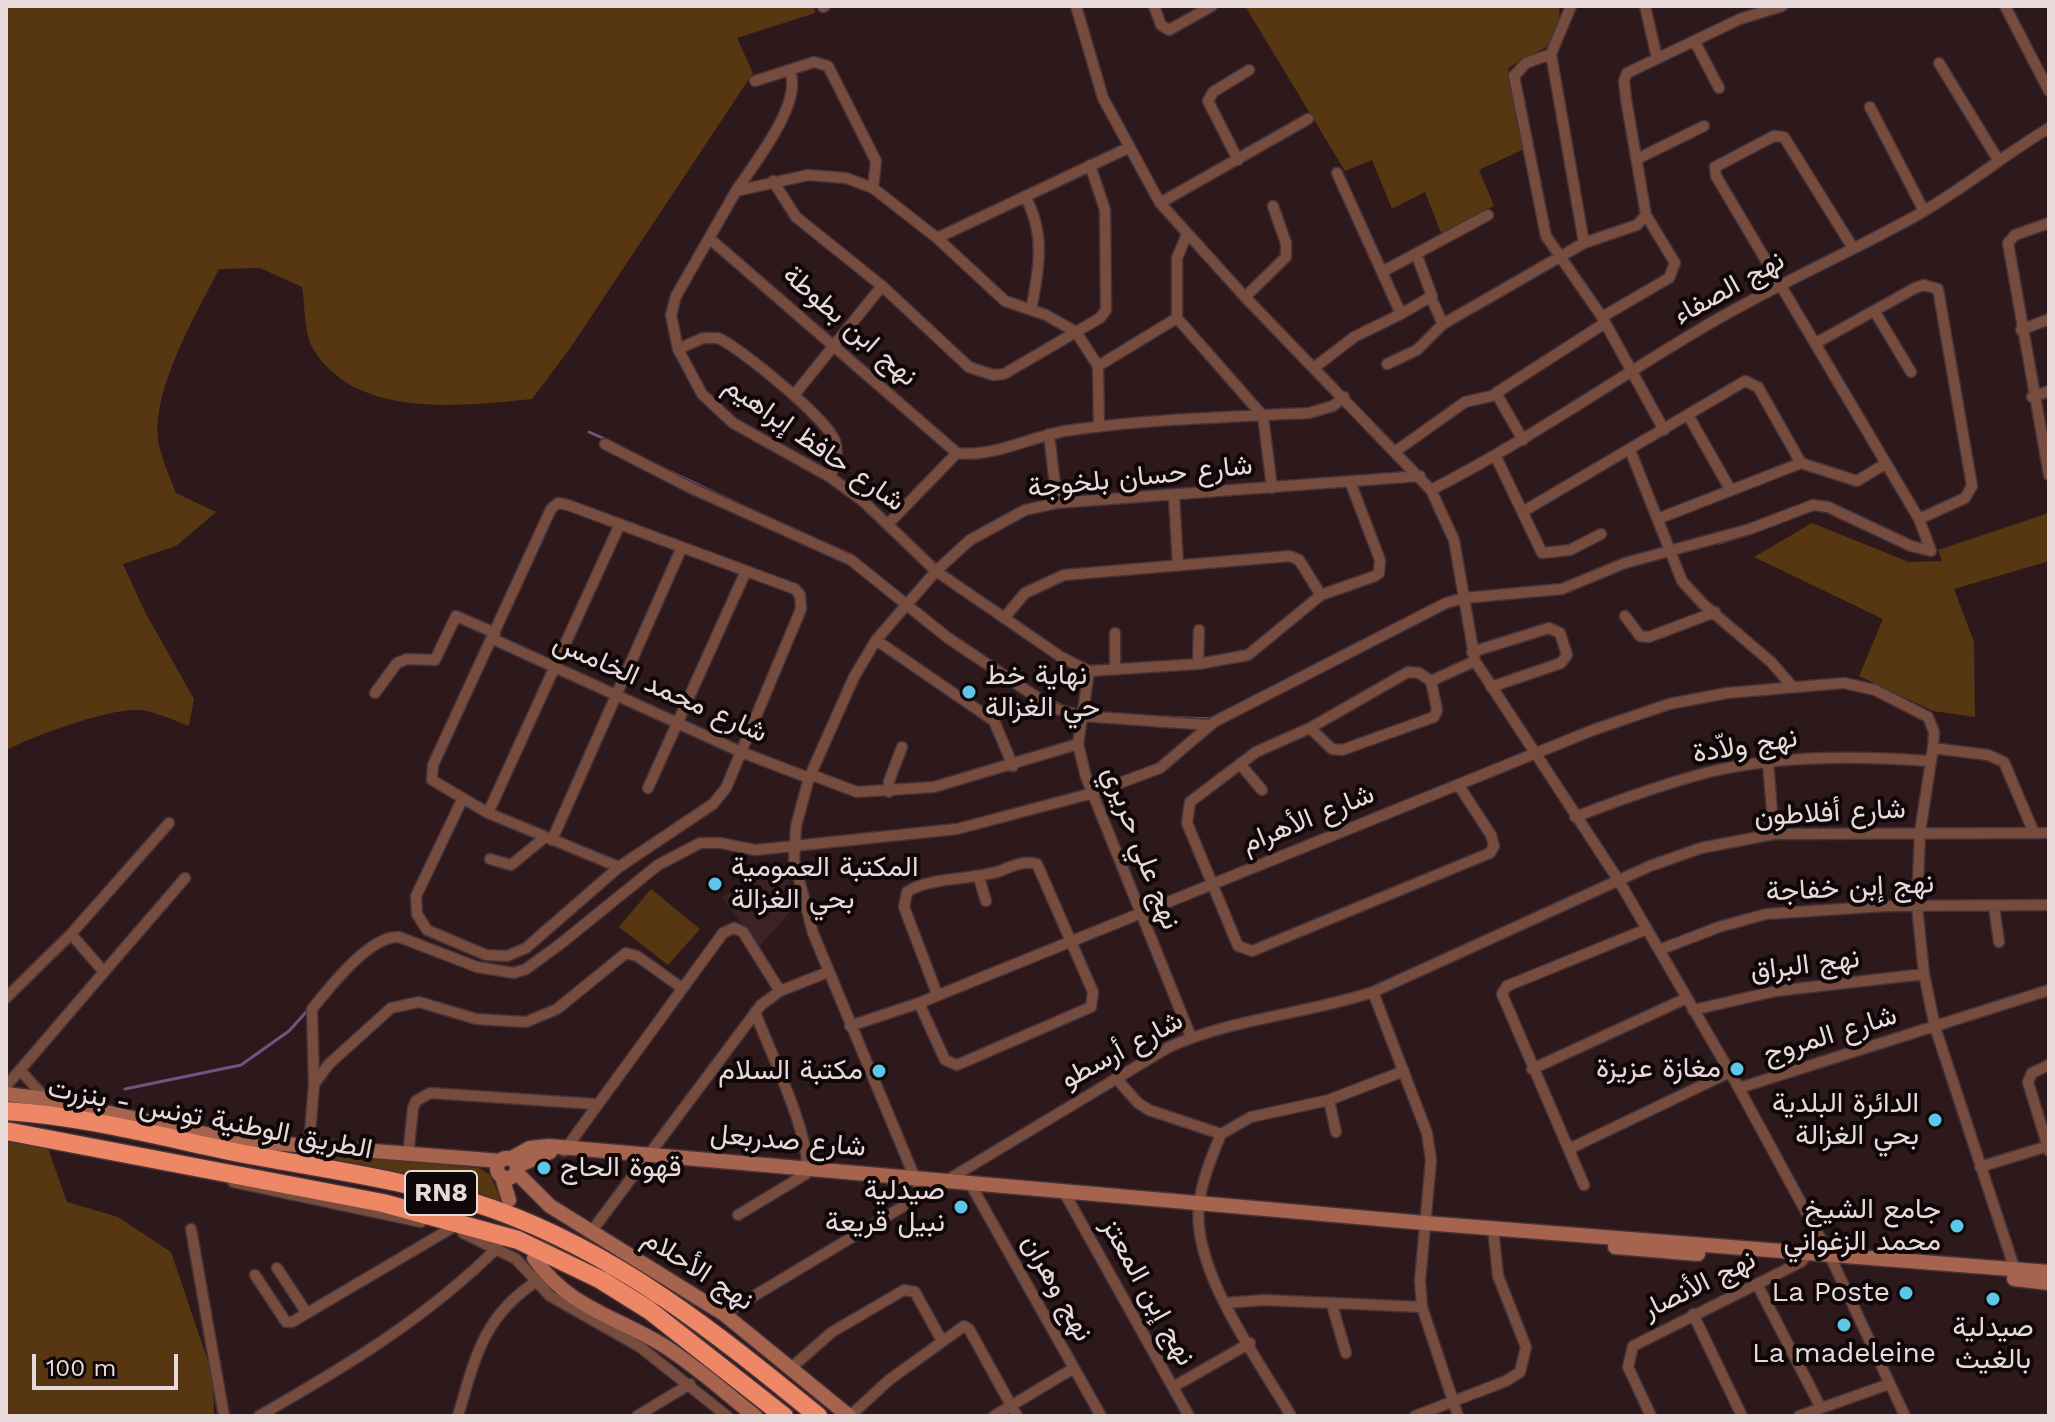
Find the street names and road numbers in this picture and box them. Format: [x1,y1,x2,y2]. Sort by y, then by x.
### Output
street label: نهج الصفاء [1668,244,1790,332]
street label: نهج ابن بطوطة [776,258,924,394]
street label: شارع حافظ إبراهيم [717,369,911,519]
street label: شارع حسان بلخوجة [1026,448,1254,506]
street label: شارع محمد الخامس [548,626,772,750]
street label: نهج ولاّدة [1690,721,1800,771]
street label: نهج علي حريري [1095,762,1187,934]
street label: شارع الأهرام [1237,777,1379,861]
street label: شارع أفلاطون [1753,792,1907,834]
street label: نهج إبن خفاجة [1765,867,1935,909]
street label: نهج البراق [1748,942,1862,988]
street label: شارع المروج [1759,999,1901,1071]
street label: شارع أرسطو [1055,1004,1189,1096]
street label: الطريق الوطنية تونس - بنزرت [45,1071,375,1167]
street label: شارع صدربعل [709,1117,867,1165]
road number: RN8 [405,1171,477,1215]
street label: نهج إبن المعتز [1094,1212,1202,1372]
street label: نهج الأحلام [636,1222,760,1318]
street label: نهج وهران [1014,1229,1100,1347]
street label: نهج الأنصار [1637,1243,1761,1327]

